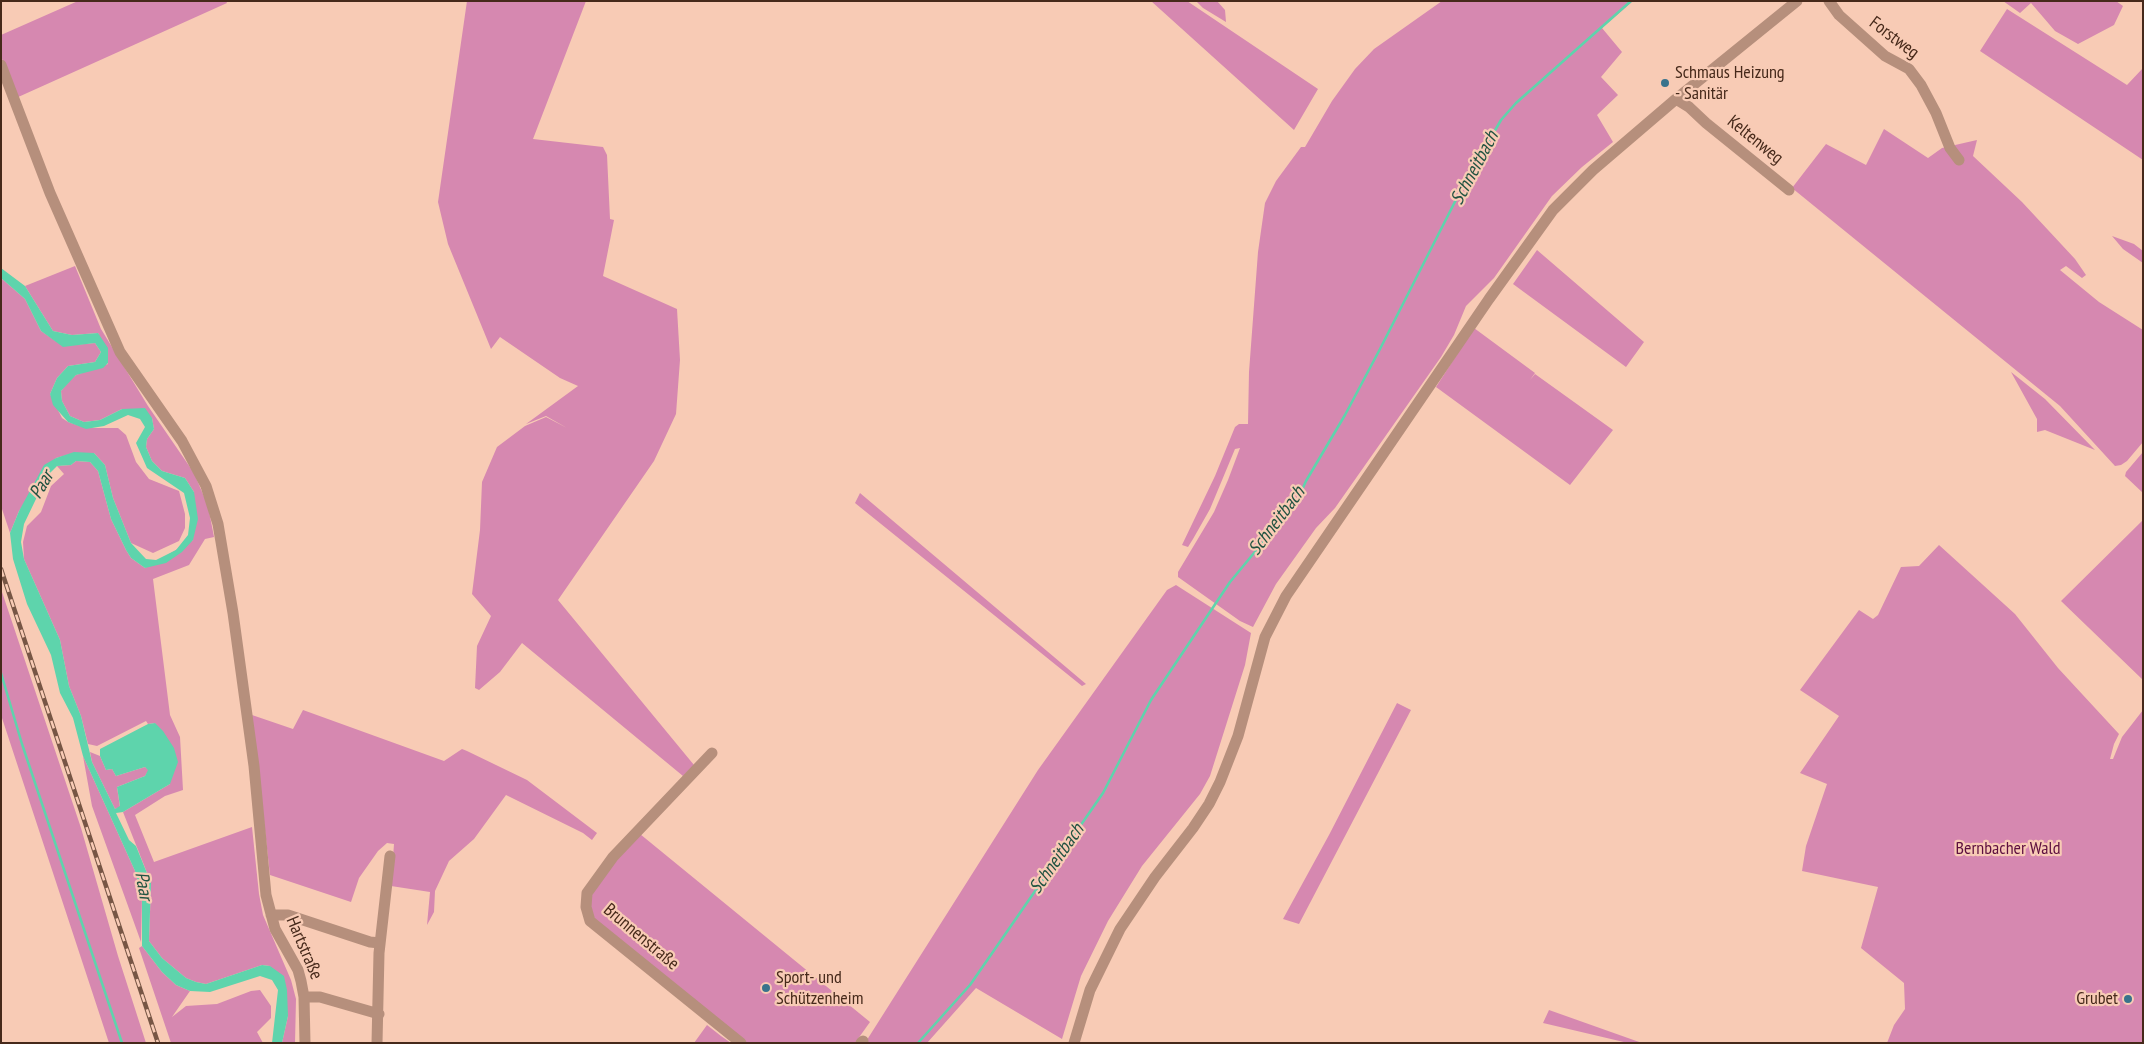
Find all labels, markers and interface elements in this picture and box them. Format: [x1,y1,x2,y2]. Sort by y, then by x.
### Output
street label: Forstweg [1865,12,1923,64]
place label: Schmaus Heizung - Sanitär [1675,62,1785,104]
marker: Schmaus Heizung - Sanitär [1659,77,1671,89]
street label: Keltenweg [1723,111,1787,169]
water label: Schneitbach [1446,127,1504,209]
water label: Paar [25,467,59,503]
water label: Schneitbach [1244,482,1310,560]
water label: Schneitbach [1025,820,1089,898]
park label: Bernbacher Wald [1956,838,2060,860]
water label: Paar [129,870,157,902]
street label: Brunnenstraße [599,899,683,975]
street label: Hartstraße [281,913,327,983]
place label: Sport- und Schützenheim [776,967,863,1010]
marker: Sport- und Schützenheim [760,982,772,994]
place label: Grubet [2076,988,2118,1010]
marker: Grubet [2122,993,2134,1005]

